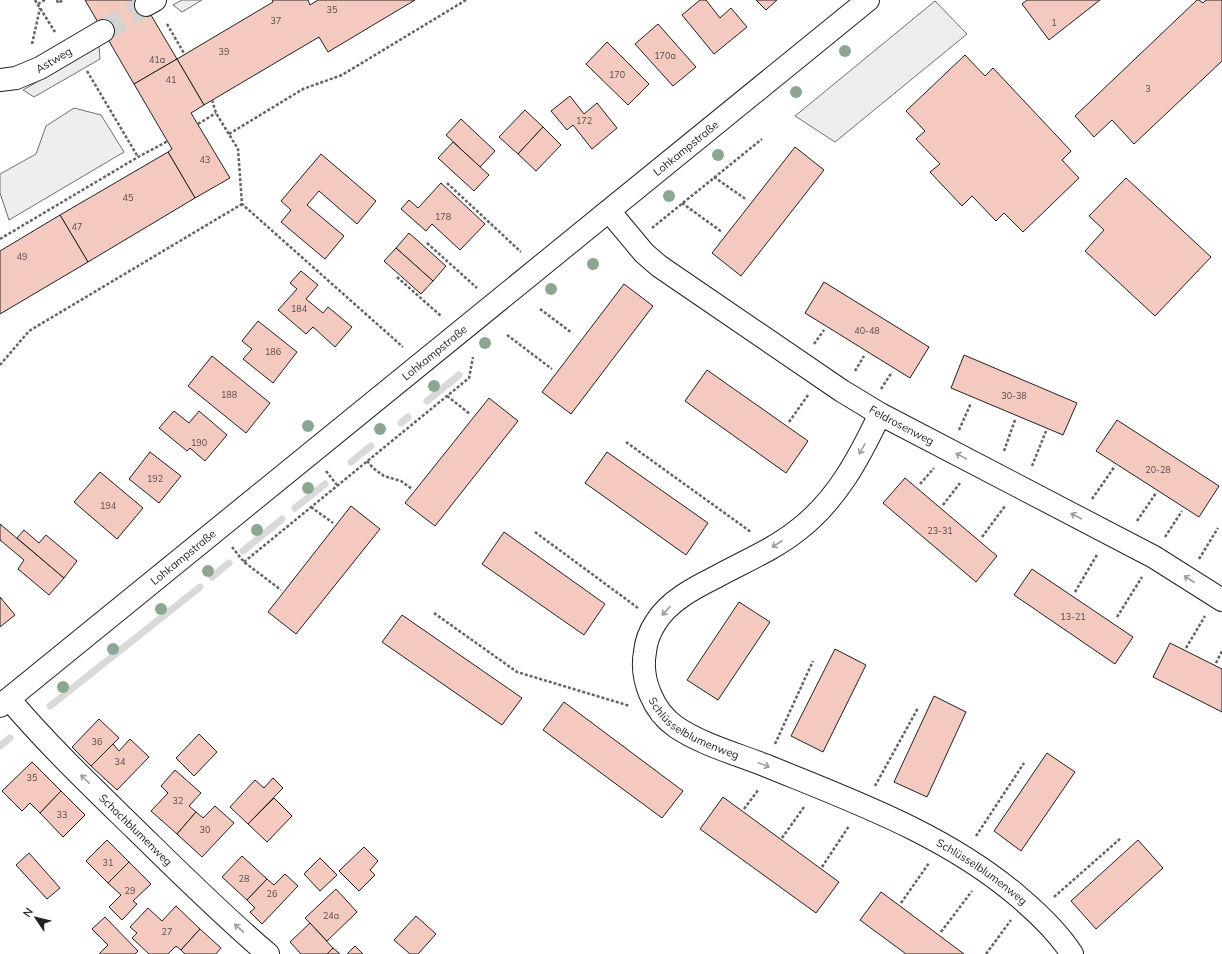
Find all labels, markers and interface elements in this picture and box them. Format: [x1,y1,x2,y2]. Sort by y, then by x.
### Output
house number: 35 [327,4,338,15]
house number: 37 [271,15,281,26]
house number: 1 [1051,17,1057,28]
street label: Astweg [33,44,74,76]
house number: 39 [219,46,229,57]
house number: 170a [654,50,676,61]
house number: 41a [149,54,165,65]
house number: 170 [609,69,625,80]
house number: 41 [166,74,176,85]
house number: 3 [1145,83,1151,94]
house number: 172 [576,115,592,126]
street label: Lohkampstraße [650,118,721,179]
house number: 43 [200,154,210,165]
house number: 45 [123,192,134,203]
house number: 178 [435,211,451,222]
house number: 47 [72,221,82,232]
house number: 49 [17,251,27,262]
house number: 184 [291,303,308,314]
street label: Lohkampstraße [399,322,470,383]
house number: 40-48 [854,325,880,336]
house number: 186 [265,346,281,357]
house number: 188 [221,389,237,400]
house number: 30-38 [1001,390,1027,401]
street label: Feldrosenweg [867,402,937,448]
house number: 190 [191,437,207,448]
one-way arrow [858,443,866,455]
one-way arrow [955,452,967,459]
house number: 20-28 [1145,464,1171,475]
house number: 192 [147,473,163,484]
house number: 194 [100,500,117,511]
one-way arrow [1070,512,1082,519]
house number: 23-31 [927,525,953,536]
street label: Lohkampstraße [148,526,219,588]
one-way arrow [772,540,783,548]
one-way arrow [1184,575,1195,583]
one-way arrow [661,606,671,616]
house number: 13-21 [1060,611,1086,622]
street label: Schlüsselblumenweg [646,695,741,762]
house number: 36 [92,736,102,747]
house number: 34 [115,756,126,767]
one-way arrow [757,761,769,769]
house number: 35 [27,772,38,783]
one-way arrow [80,775,90,784]
street label: Schachblumenweg [96,791,175,869]
house number: 32 [173,795,183,806]
house number: 33 [57,809,67,820]
house number: 30 [200,824,210,835]
street label: Schlüsselblumenweg [934,835,1030,908]
house number: 31 [103,857,113,868]
house number: 28 [239,873,249,884]
house number: 29 [125,885,135,896]
house number: 26 [267,888,277,899]
north arrow [16,898,56,938]
text: N [20,905,36,920]
house number: 24a [323,910,339,921]
one-way arrow [234,923,244,933]
house number: 27 [162,926,172,937]

